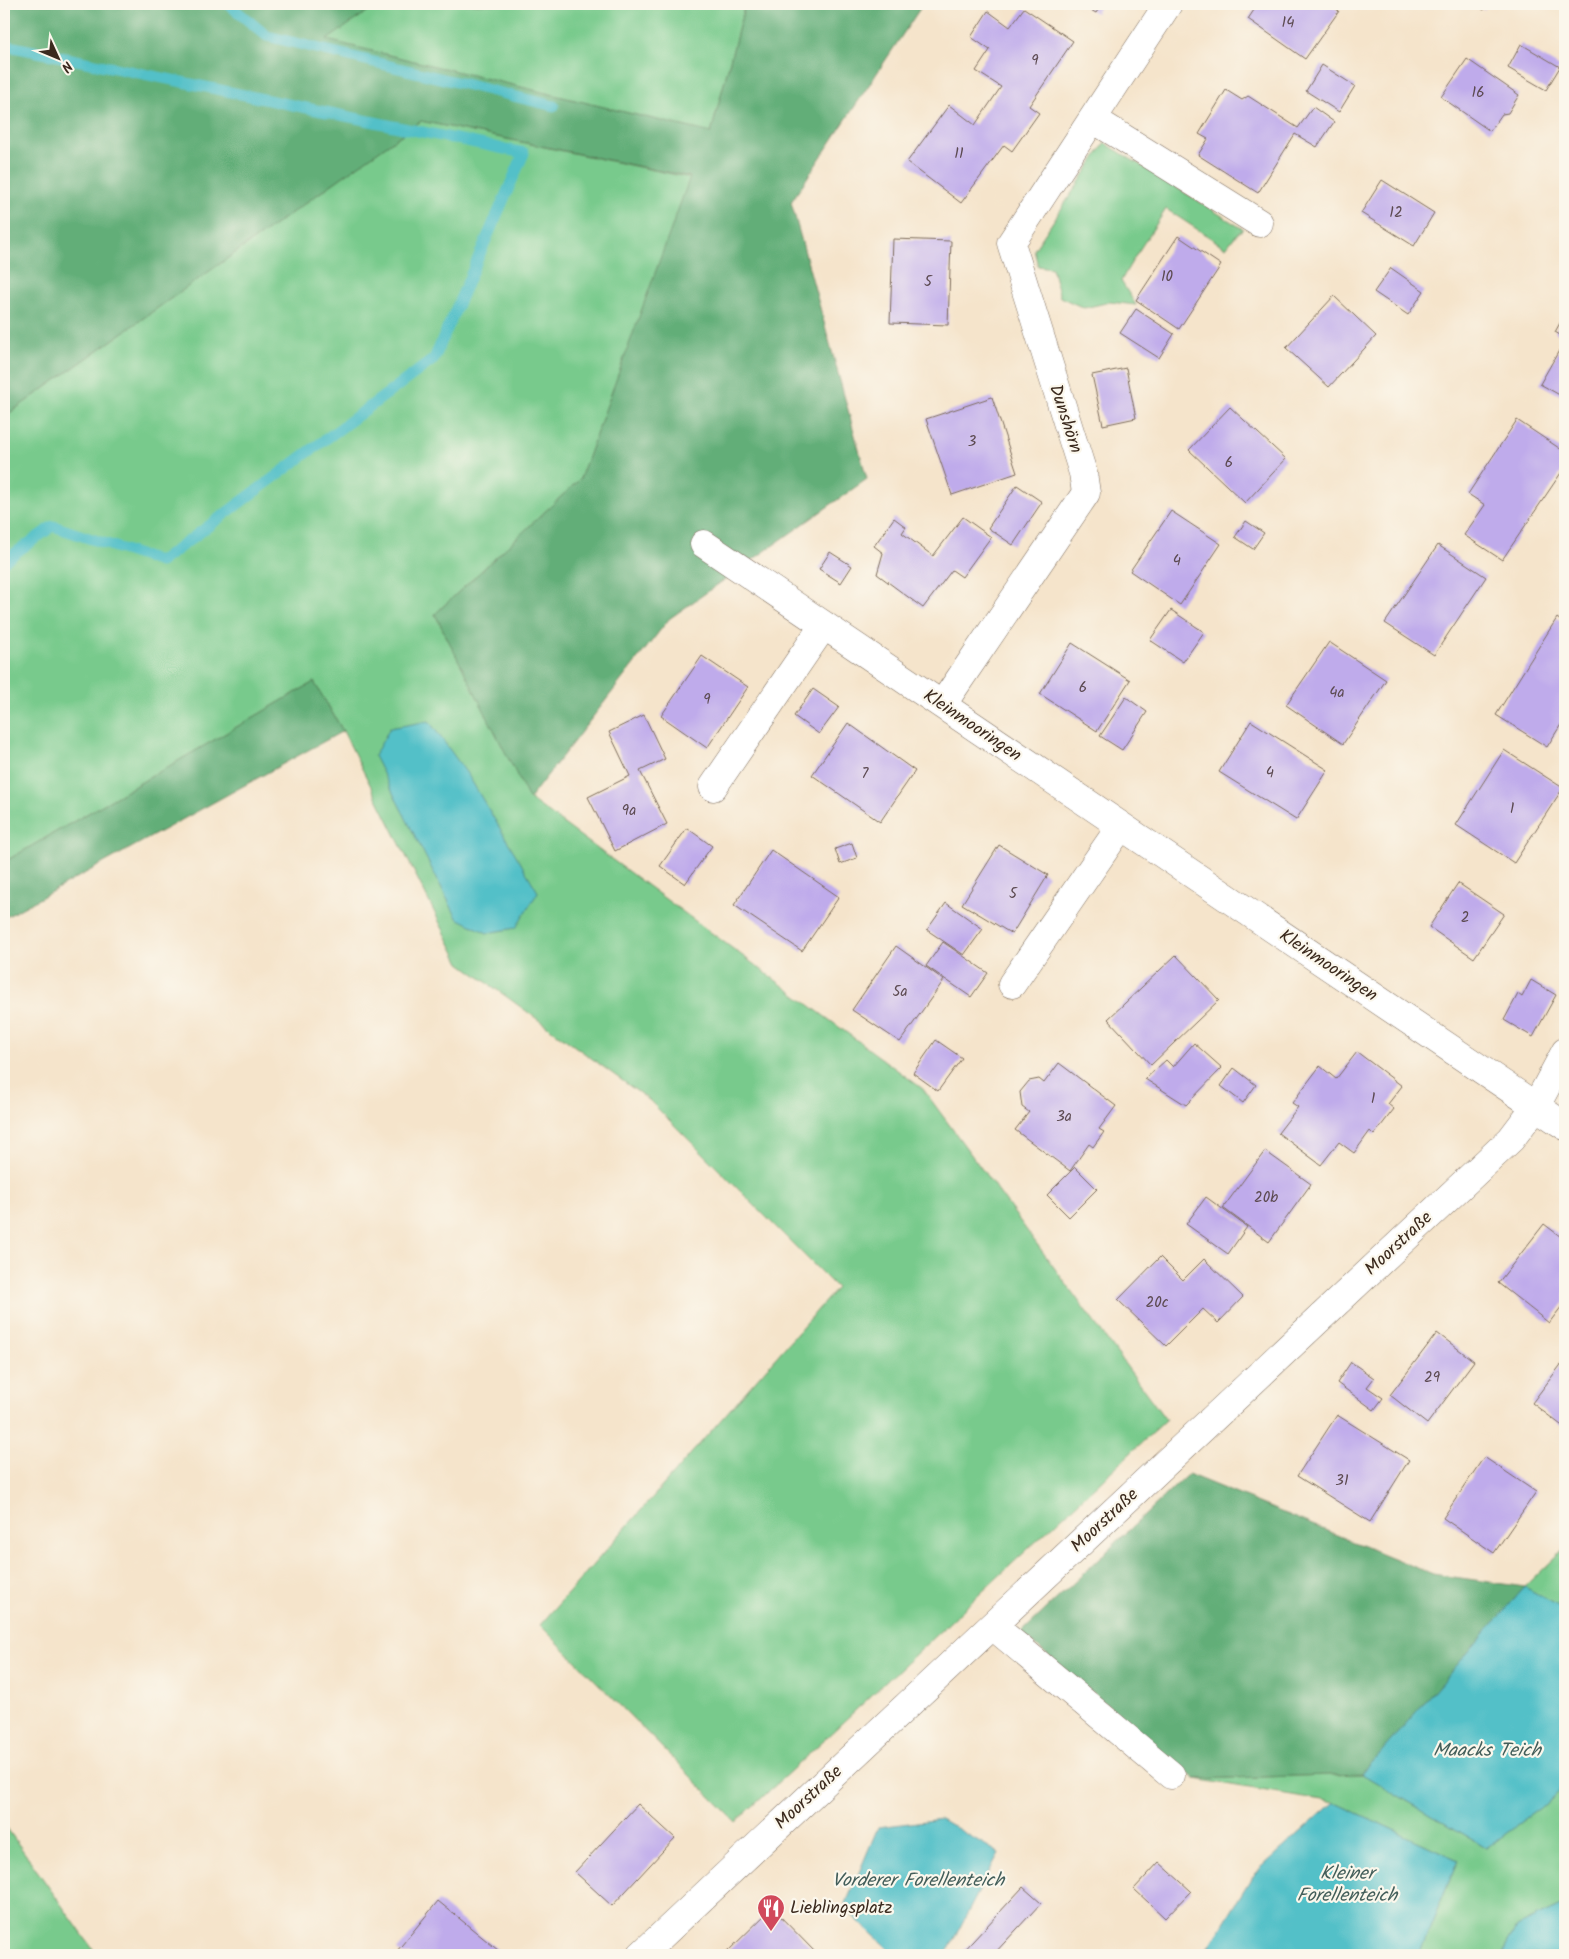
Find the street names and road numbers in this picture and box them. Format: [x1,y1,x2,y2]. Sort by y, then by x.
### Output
street label: Dunshörn [1040,381,1090,457]
street label: Kleinmooringen [917,682,1027,770]
street label: Kleinmooringen [1273,922,1383,1010]
street label: Moorstraße [1358,1205,1440,1283]
street label: Moorstraße [1064,1482,1146,1560]
street label: Moorstraße [768,1759,850,1837]

